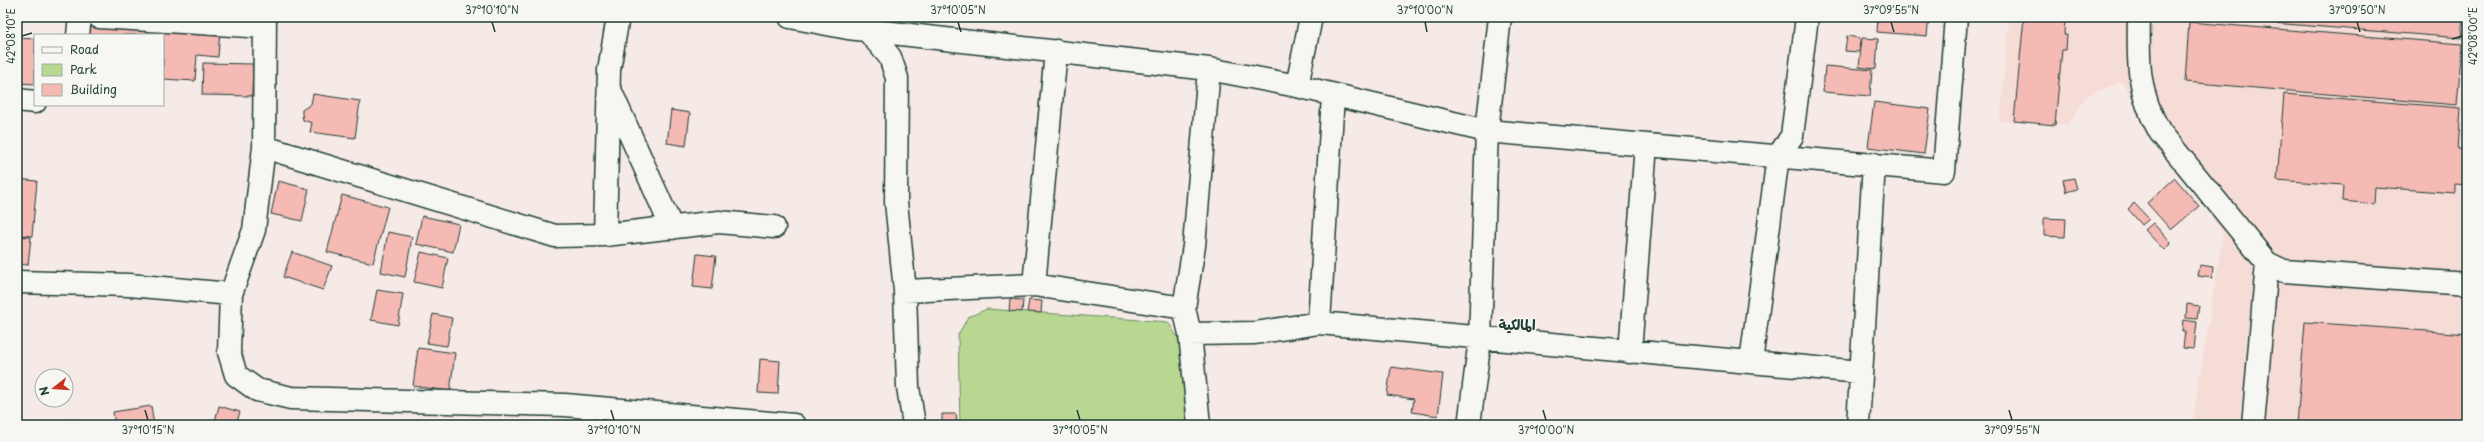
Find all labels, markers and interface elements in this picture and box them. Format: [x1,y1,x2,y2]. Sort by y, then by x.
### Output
text: 37°10'10"N [465,2,519,17]
text: 37°10'05"N [930,2,986,17]
text: 37°10'00"N [1397,2,1453,17]
text: 37°09'55"N [1863,2,1919,17]
text: 37°09'50"N [2329,2,2386,17]
text: 42°08'00"E [2465,7,2480,65]
text: 42°08'10"E [3,8,18,64]
legend [34,34,164,106]
text: Road [70,40,99,58]
text: Park [70,60,97,78]
text: Building [70,80,117,98]
district label: المالكية [1498,314,1536,335]
north arrow [34,368,74,408]
text: N [34,384,53,398]
text: 37°10'15"N [121,422,175,437]
text: 37°10'10"N [587,422,641,437]
text: 37°10'05"N [1052,422,1108,437]
text: 37°10'00"N [1518,422,1574,437]
text: 37°09'55"N [1984,422,2040,437]

